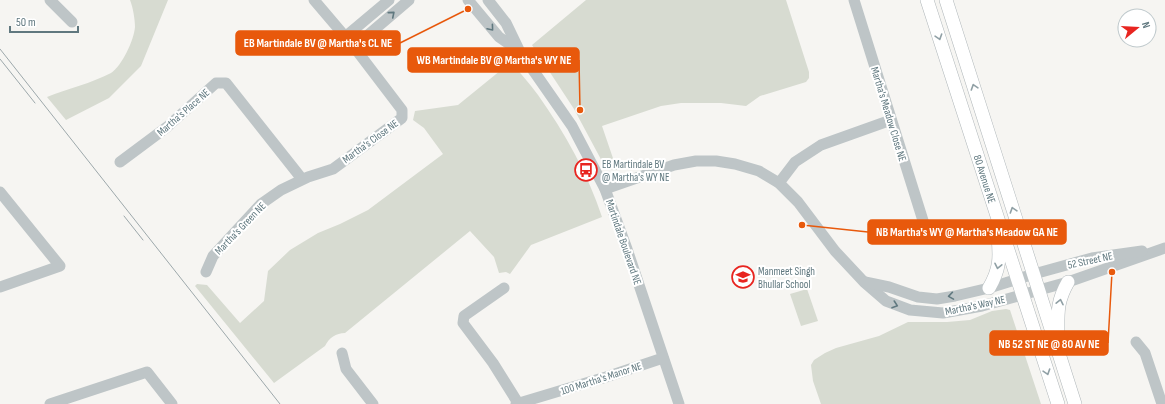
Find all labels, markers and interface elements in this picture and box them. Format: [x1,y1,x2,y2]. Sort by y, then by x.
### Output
scale bar [10,8,78,34]
north arrow [1117,8,1157,48]
one-way arrow [387,12,394,19]
text: 50 m [16,15,36,30]
text: N [1139,20,1153,30]
one-way arrow [487,23,494,30]
callout: EB Martindale BV @ Martha's CL NE [236,31,400,55]
one-way arrow [934,33,943,40]
text: EB Martindale BV @ Martha's CL NE [244,36,392,51]
callout: WB Martindale BV @ Martha's WY NE [408,48,579,72]
text: WB Martindale BV @ Martha's WY NE [417,53,571,68]
street label: Martha's Meadow Close NE [868,65,909,163]
one-way arrow [970,83,978,90]
street label: Martha's Place NE [154,86,212,139]
street label: Martha's Close NE [340,117,401,166]
street label: 80 Avenue NE [971,153,998,205]
bus stop icon: EB Martindale BV @ Martha's WY NE [573,157,599,183]
place label: EB Martindale BV @ Martha's WY NE [602,158,669,184]
street label: Martindale Boulevard NE [603,198,644,287]
street label: Martha's Green NE [212,199,269,257]
one-way arrow [1009,207,1018,214]
callout: NB Martha's WY @ Martha's Meadow GA NE [868,220,1066,244]
text: NB Martha's WY @ Martha's Meadow GA NE [876,225,1058,240]
street label: 52 Street NE [1066,249,1114,272]
one-way arrow [994,263,1003,270]
school or university icon: Manmeet Singh Bhullar School [730,264,756,290]
place label: Manmeet Singh Bhullar School [758,265,815,291]
one-way arrow [948,292,954,300]
street label: Martha's Way NE [944,293,1006,318]
one-way arrow [1055,299,1063,305]
one-way arrow [892,300,899,308]
callout: NB 52 ST NE @ 80 AV NE [990,331,1108,355]
text: NB 52 ST NE @ 80 AV NE [998,337,1100,352]
street label: 100 Martha's Manor NE [559,359,643,398]
one-way arrow [1042,368,1051,375]

